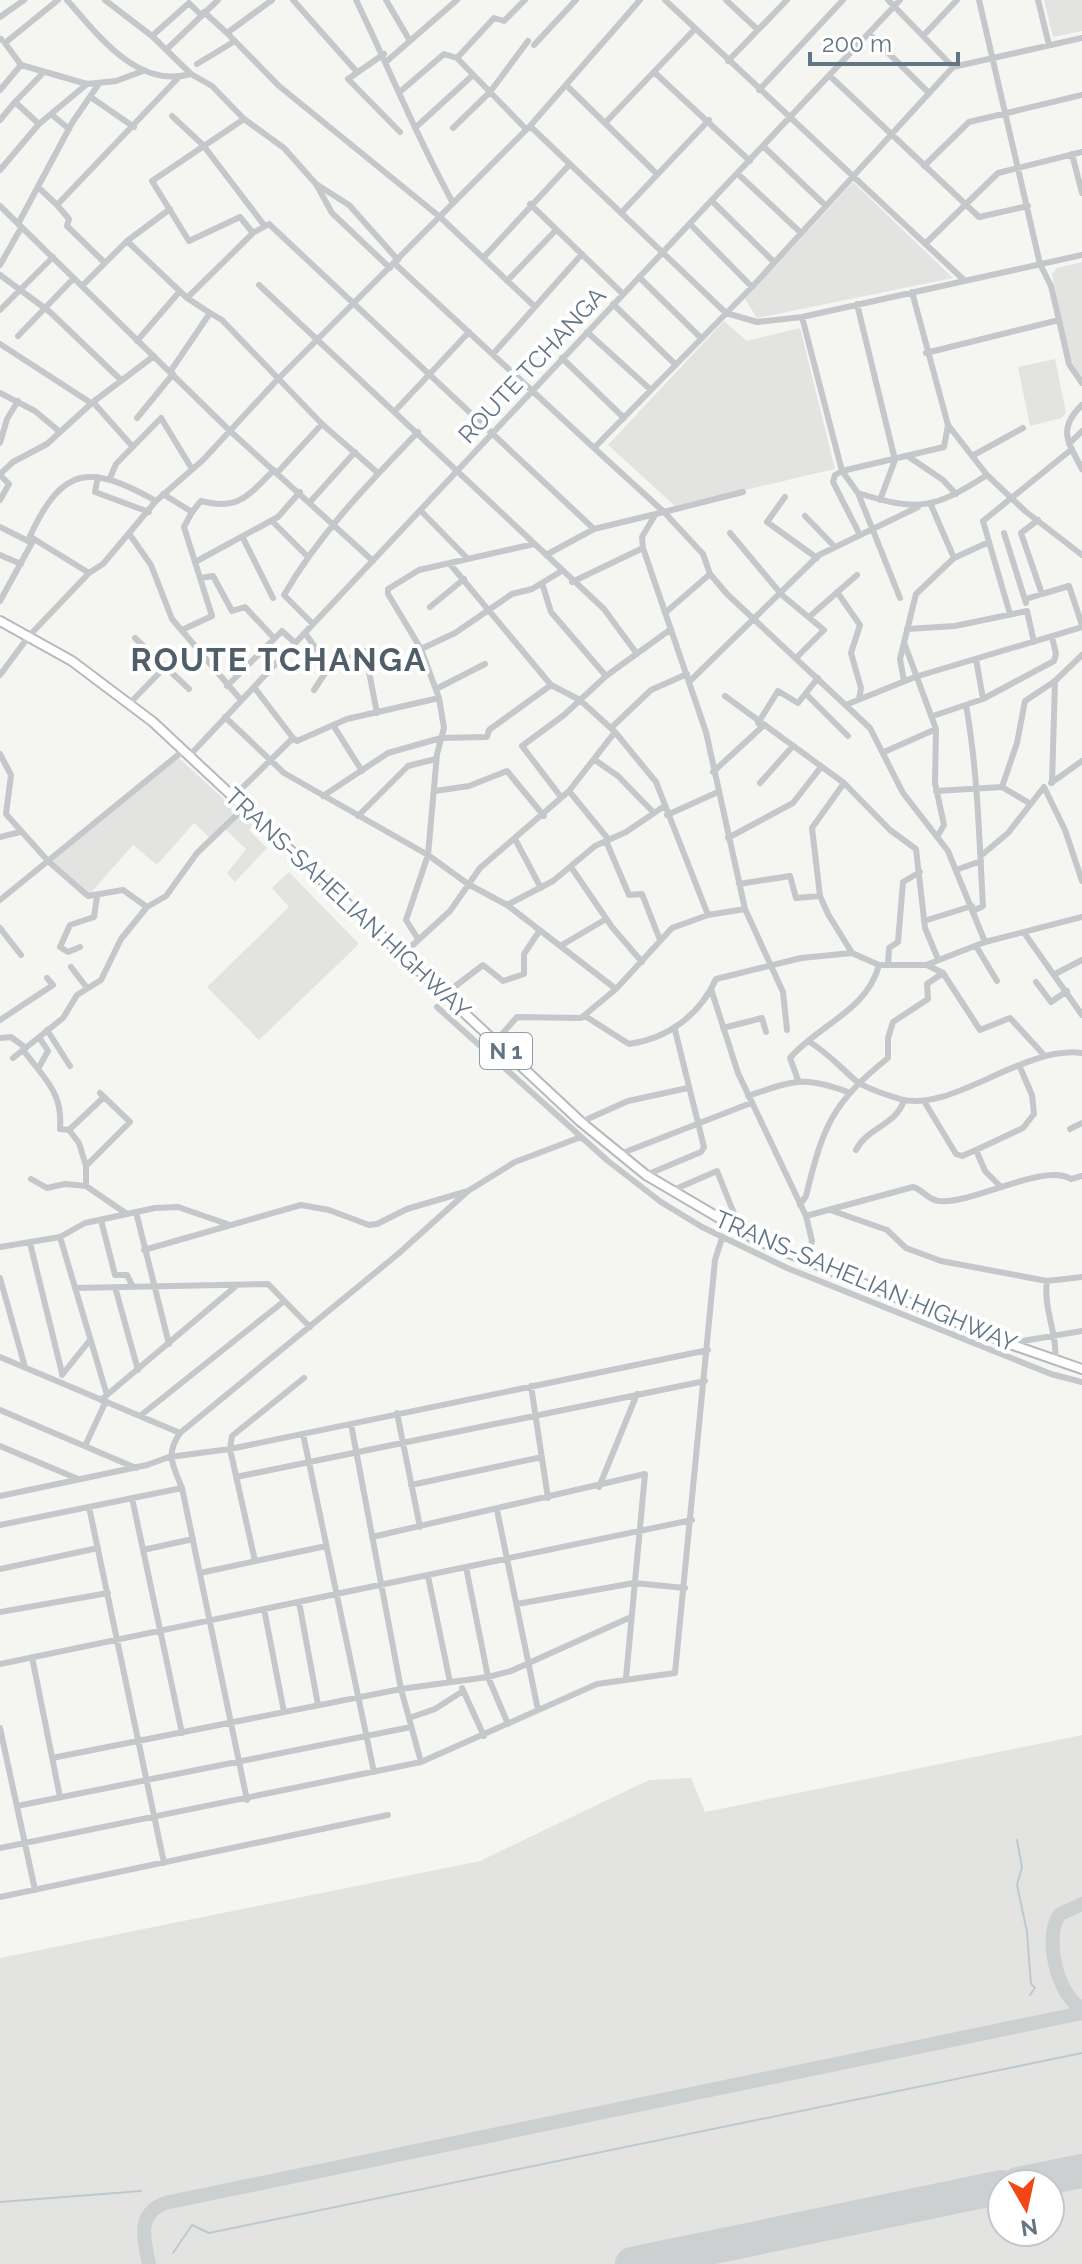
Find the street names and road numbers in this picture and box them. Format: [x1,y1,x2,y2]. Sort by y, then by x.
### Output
street label: ROUTE TCHANGA [452,281,612,449]
street label: TRANS-SAHELIAN HIGHWAY [219,781,477,1025]
road number: N 1 [480,1033,532,1069]
street label: TRANS-SAHELIAN HIGHWAY [711,1204,1022,1358]

